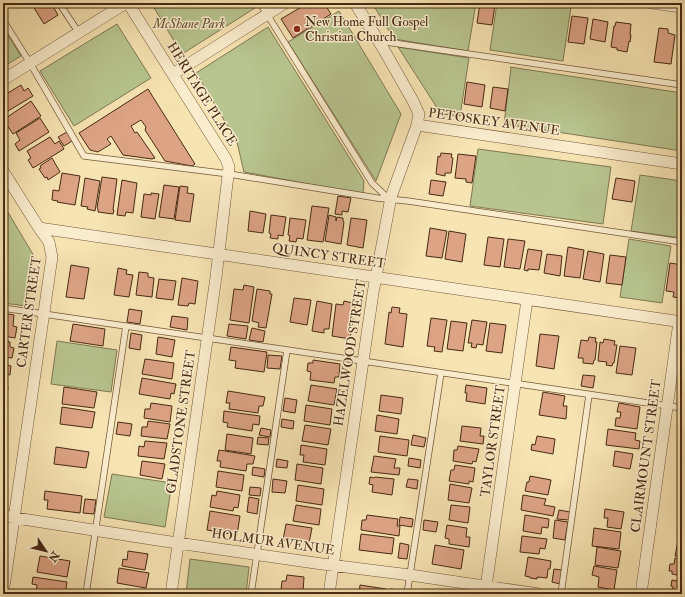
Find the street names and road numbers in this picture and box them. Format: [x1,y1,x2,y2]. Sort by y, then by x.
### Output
street label: HERITAGE PLACE [164,39,240,149]
street label: PETOSKEY AVENUE [427,105,561,139]
street label: QUINCY STREET [271,240,387,272]
street label: CARTER STREET [13,255,45,369]
street label: HAZELWOOD STREET [331,278,370,427]
street label: GLADSTONE STREET [163,349,199,495]
street label: CLAIRMOUNT STREET [627,378,665,534]
street label: TAYLOR STREET [477,384,509,498]
street label: HOLMUR AVENUE [211,525,335,559]

